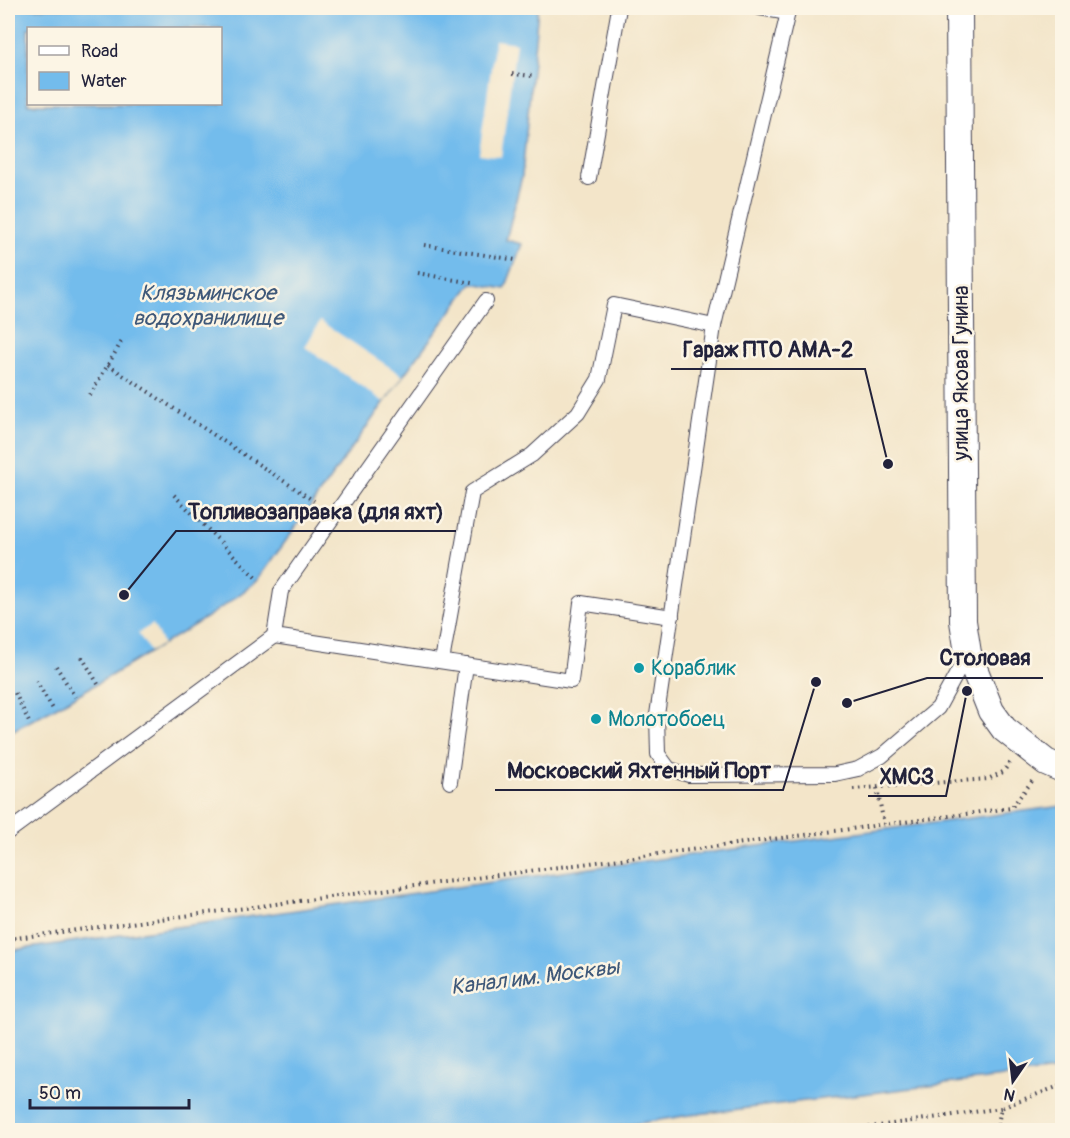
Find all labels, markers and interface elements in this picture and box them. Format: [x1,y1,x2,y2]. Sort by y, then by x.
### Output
legend [27,27,222,105]
text: Road [81,40,118,63]
text: Water [81,70,127,93]
water label: Клязьминское водохранилище [133,279,285,332]
street label: улица Якова Гунина [948,286,975,461]
callout: Гараж ПТО АМА-2 [671,329,865,369]
text: Гараж ПТО АМА-2 [683,336,853,364]
callout: Топливозаправка (для яхт) [176,491,456,531]
text: Топливозаправка (для яхт) [187,498,444,526]
callout: Столовая [927,638,1043,678]
text: Столовая [939,644,1031,672]
place label: Кораблик [651,655,737,682]
marker: Кораблик [632,661,646,675]
place label: Молотобоец [608,706,725,733]
marker: Молотобоец [589,712,603,726]
callout: Московский Яхтенный Порт [495,750,783,790]
callout: ХМСЗ [868,756,946,796]
text: Московский Яхтенный Порт [507,757,772,785]
text: ХМСЗ [880,763,934,791]
water label: Канал им. Москвы [449,953,623,1001]
north arrow [983,1051,1043,1111]
scale bar [30,1072,189,1110]
text: 50 m [39,1082,81,1105]
text: N [1002,1084,1017,1106]

